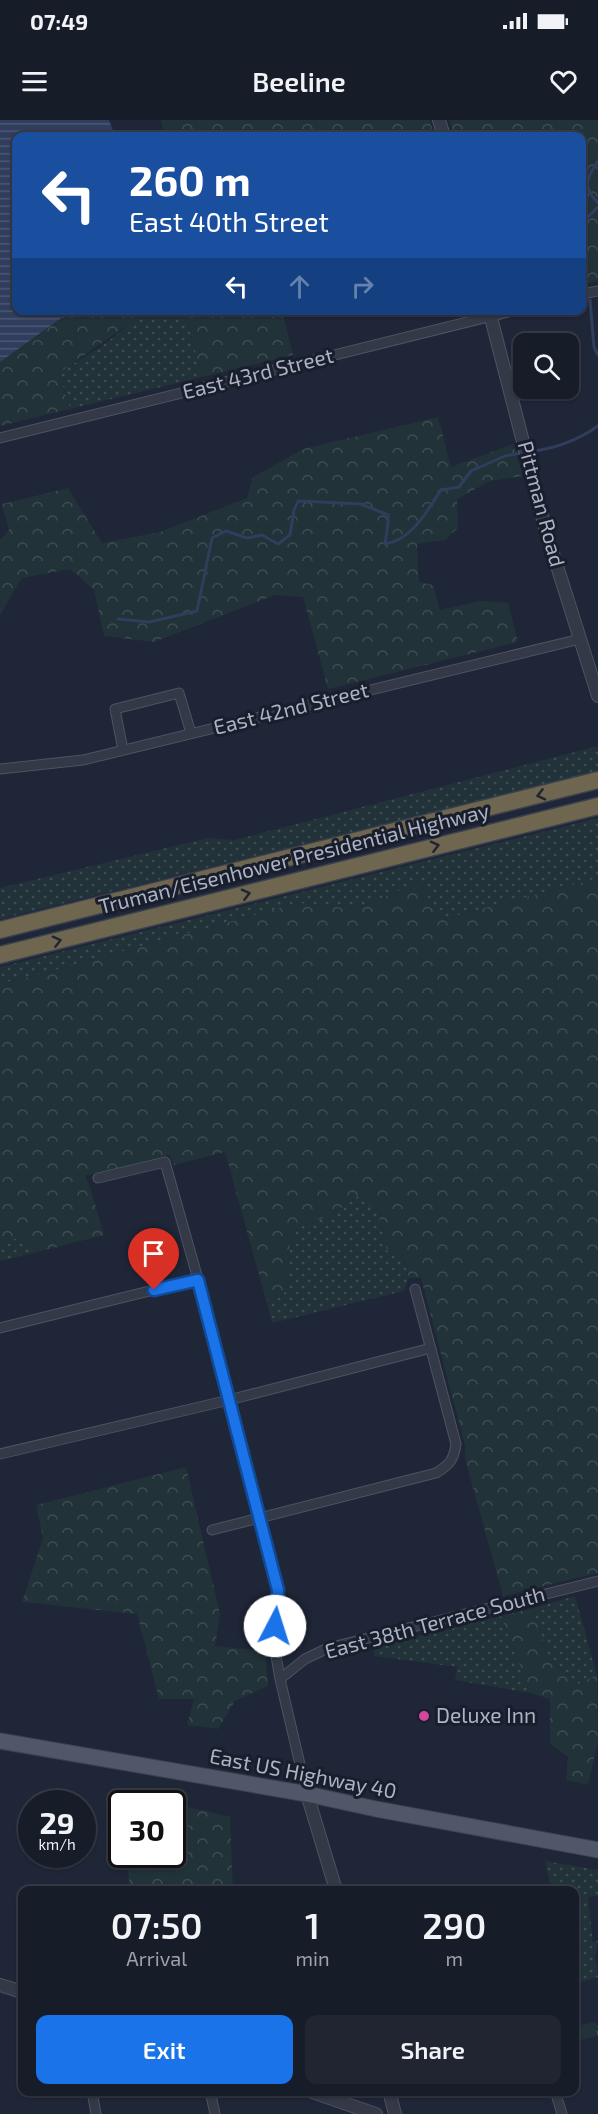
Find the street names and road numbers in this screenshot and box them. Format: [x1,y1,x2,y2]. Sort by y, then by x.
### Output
street label: East 43rd Street [180,342,336,403]
street label: Pittman Road [514,438,571,569]
street label: East 42nd Street [211,676,371,739]
street label: Truman/Eisenhower Presidential Highway [96,797,491,918]
street label: East 38th Terrace South [322,1580,547,1663]
street label: East US Highway 40 [208,1742,399,1803]

